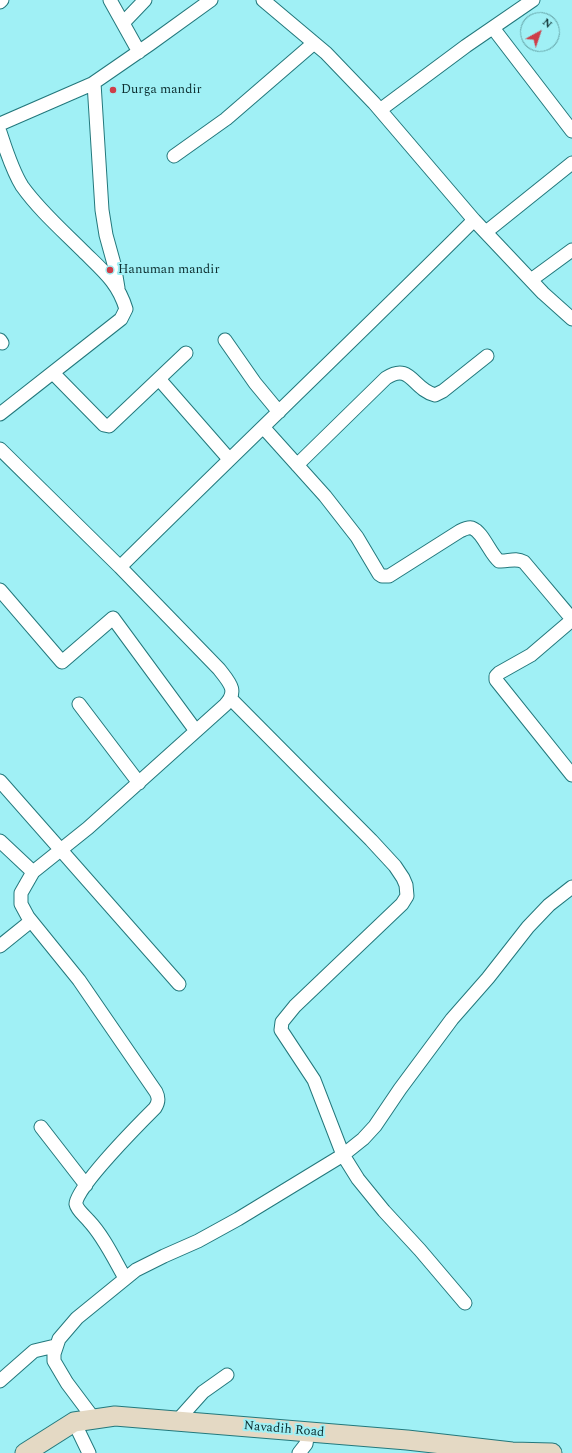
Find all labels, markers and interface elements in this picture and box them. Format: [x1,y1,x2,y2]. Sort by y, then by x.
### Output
north arrow [520,12,560,52]
text: N [538,14,556,33]
place label: Durga mandir [121,82,202,98]
marker: Durga mandir [108,85,118,95]
place label: Hanuman mandir [118,262,220,278]
marker: Hanuman mandir [105,265,115,275]
street label: Navadih Road [243,1419,325,1441]

